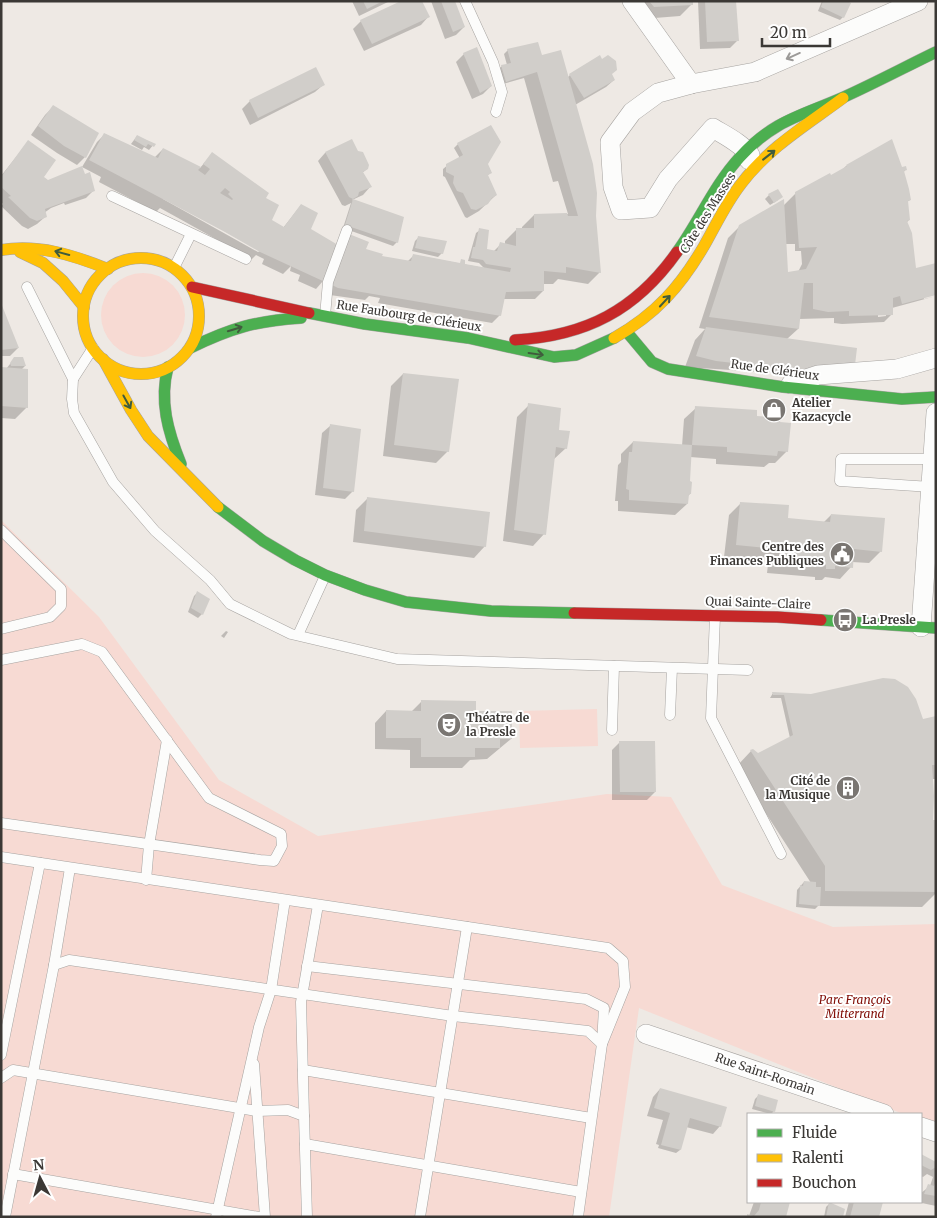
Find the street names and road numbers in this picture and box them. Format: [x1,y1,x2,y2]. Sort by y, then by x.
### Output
street label: Côte des Masses [677,169,739,256]
street label: Rue Faubourg de Clérieux [335,297,484,335]
street label: Rue de Clérieux [730,356,821,383]
street label: Quai Sainte-Claire [705,593,811,612]
street label: Rue Saint-Romain [713,1049,817,1098]

